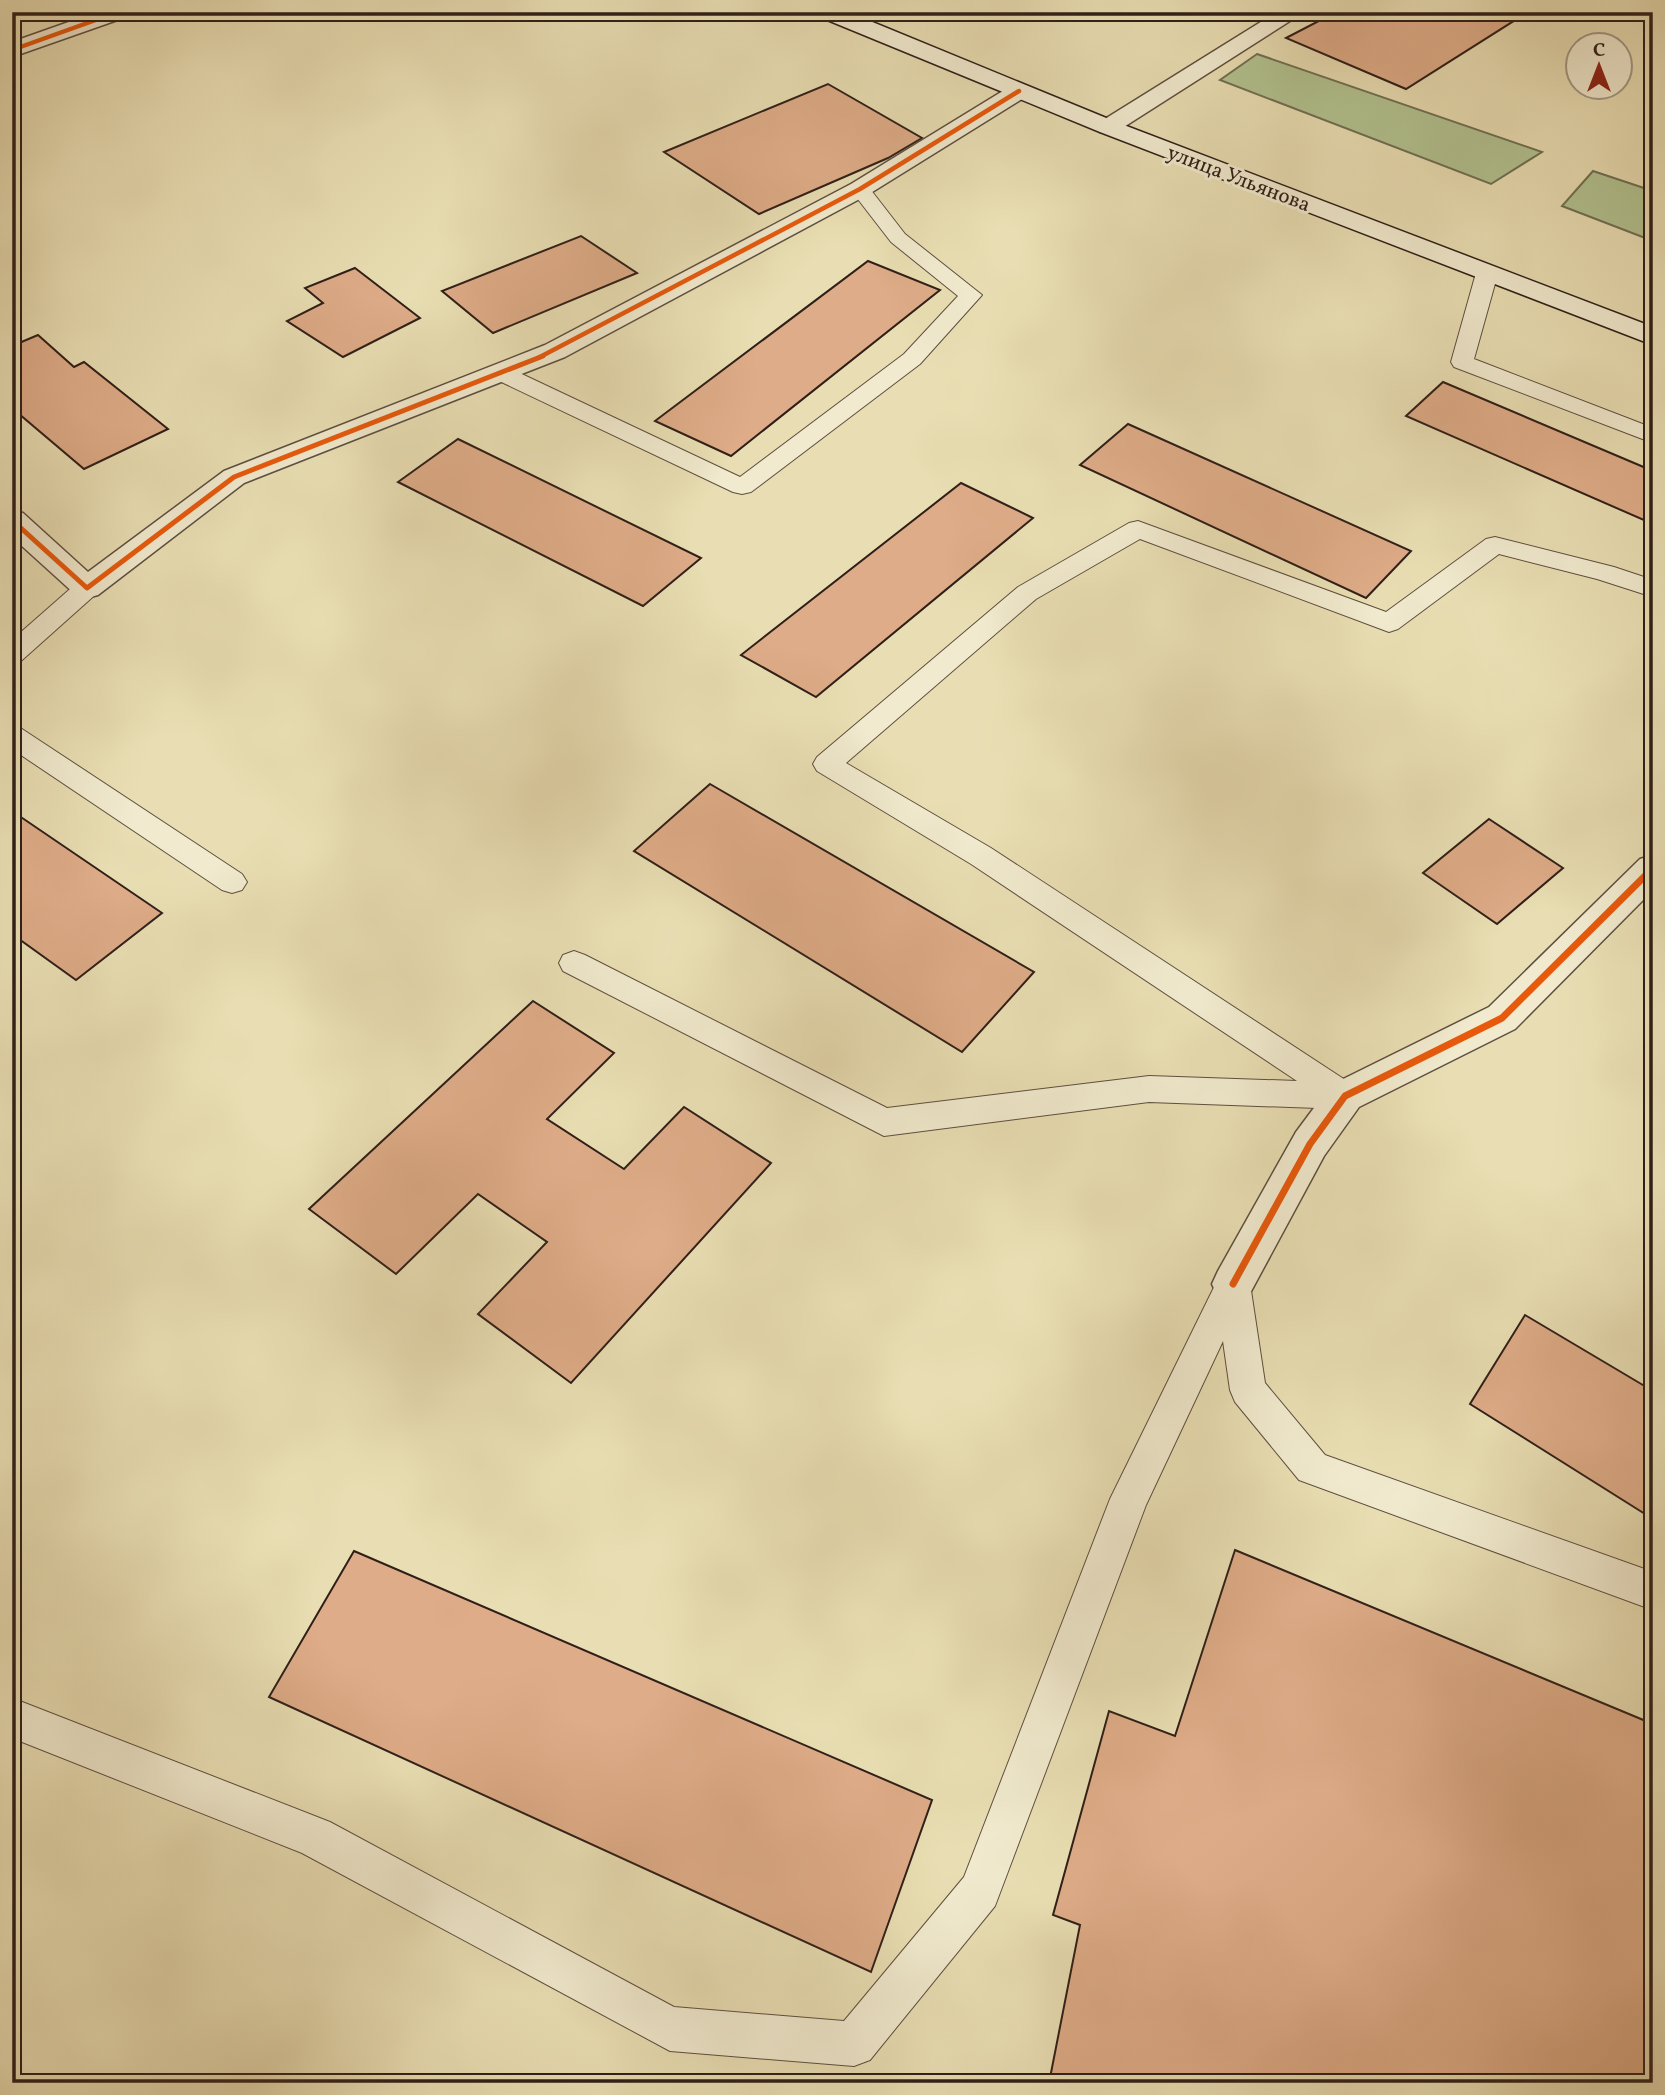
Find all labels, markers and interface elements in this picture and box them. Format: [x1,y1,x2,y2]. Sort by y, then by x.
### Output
north arrow [1564,32,1634,102]
text: С [1593,38,1605,64]
street label: улица Ульянова [1163,139,1314,220]

